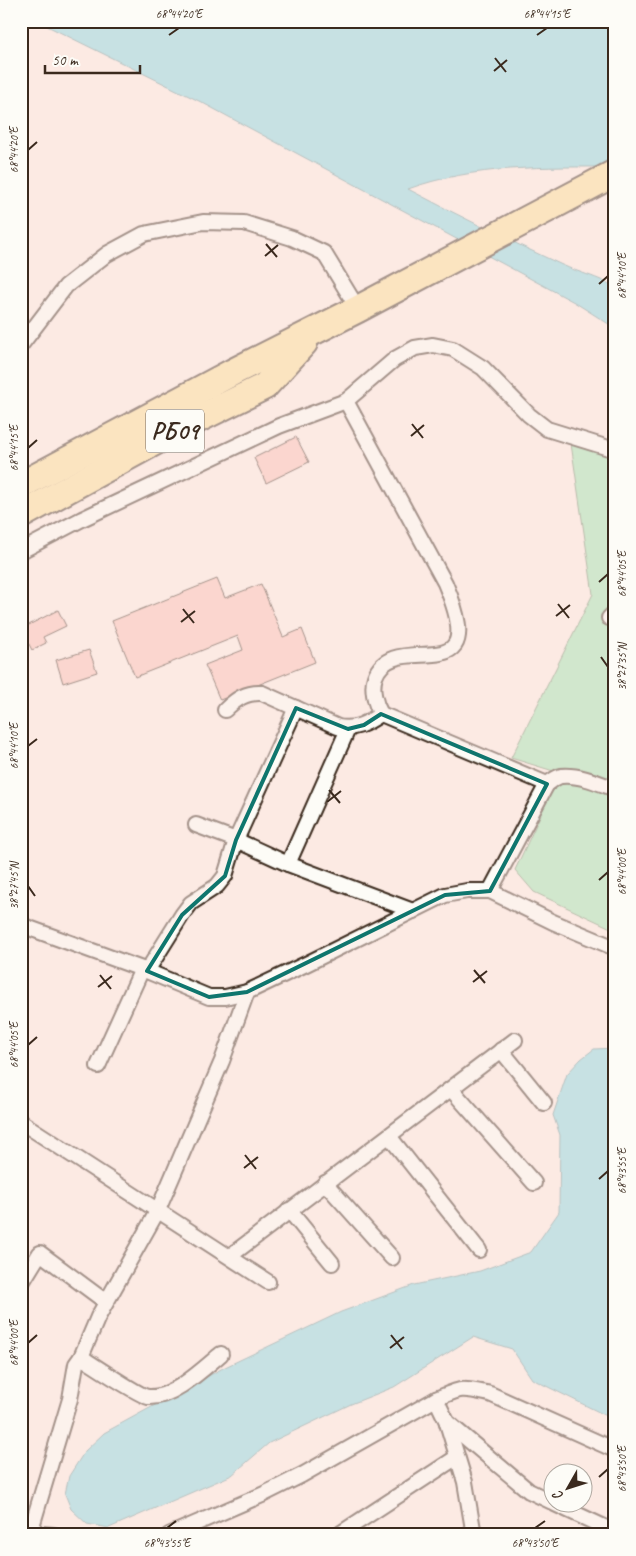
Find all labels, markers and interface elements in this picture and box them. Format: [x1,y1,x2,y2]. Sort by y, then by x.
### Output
text: 68°44'20"E [156,6,204,22]
text: 68°44'15"E [524,6,572,22]
scale bar [45,42,140,74]
text: 50 m [52,51,79,70]
text: 68°44'20"E [6,125,22,173]
text: 68°44'10"E [614,251,630,299]
road number: РБ09 [146,410,204,452]
text: 68°44'15"E [6,423,22,471]
text: 68°44'05"E [614,549,630,597]
text: 38°27'35"N [614,642,630,691]
text: 68°44'10"E [6,721,22,769]
text: 68°44'00"E [614,847,630,895]
text: 38°27'45"N [6,861,22,910]
text: 68°44'05"E [6,1020,22,1068]
text: 68°43'55"E [614,1146,630,1194]
text: 68°44'00"E [6,1318,22,1366]
text: 68°43'50"E [614,1444,630,1492]
north arrow [544,1464,594,1514]
text: С [548,1486,567,1504]
text: 68°43'55"E [144,1535,192,1551]
text: 68°43'50"E [512,1535,560,1551]

